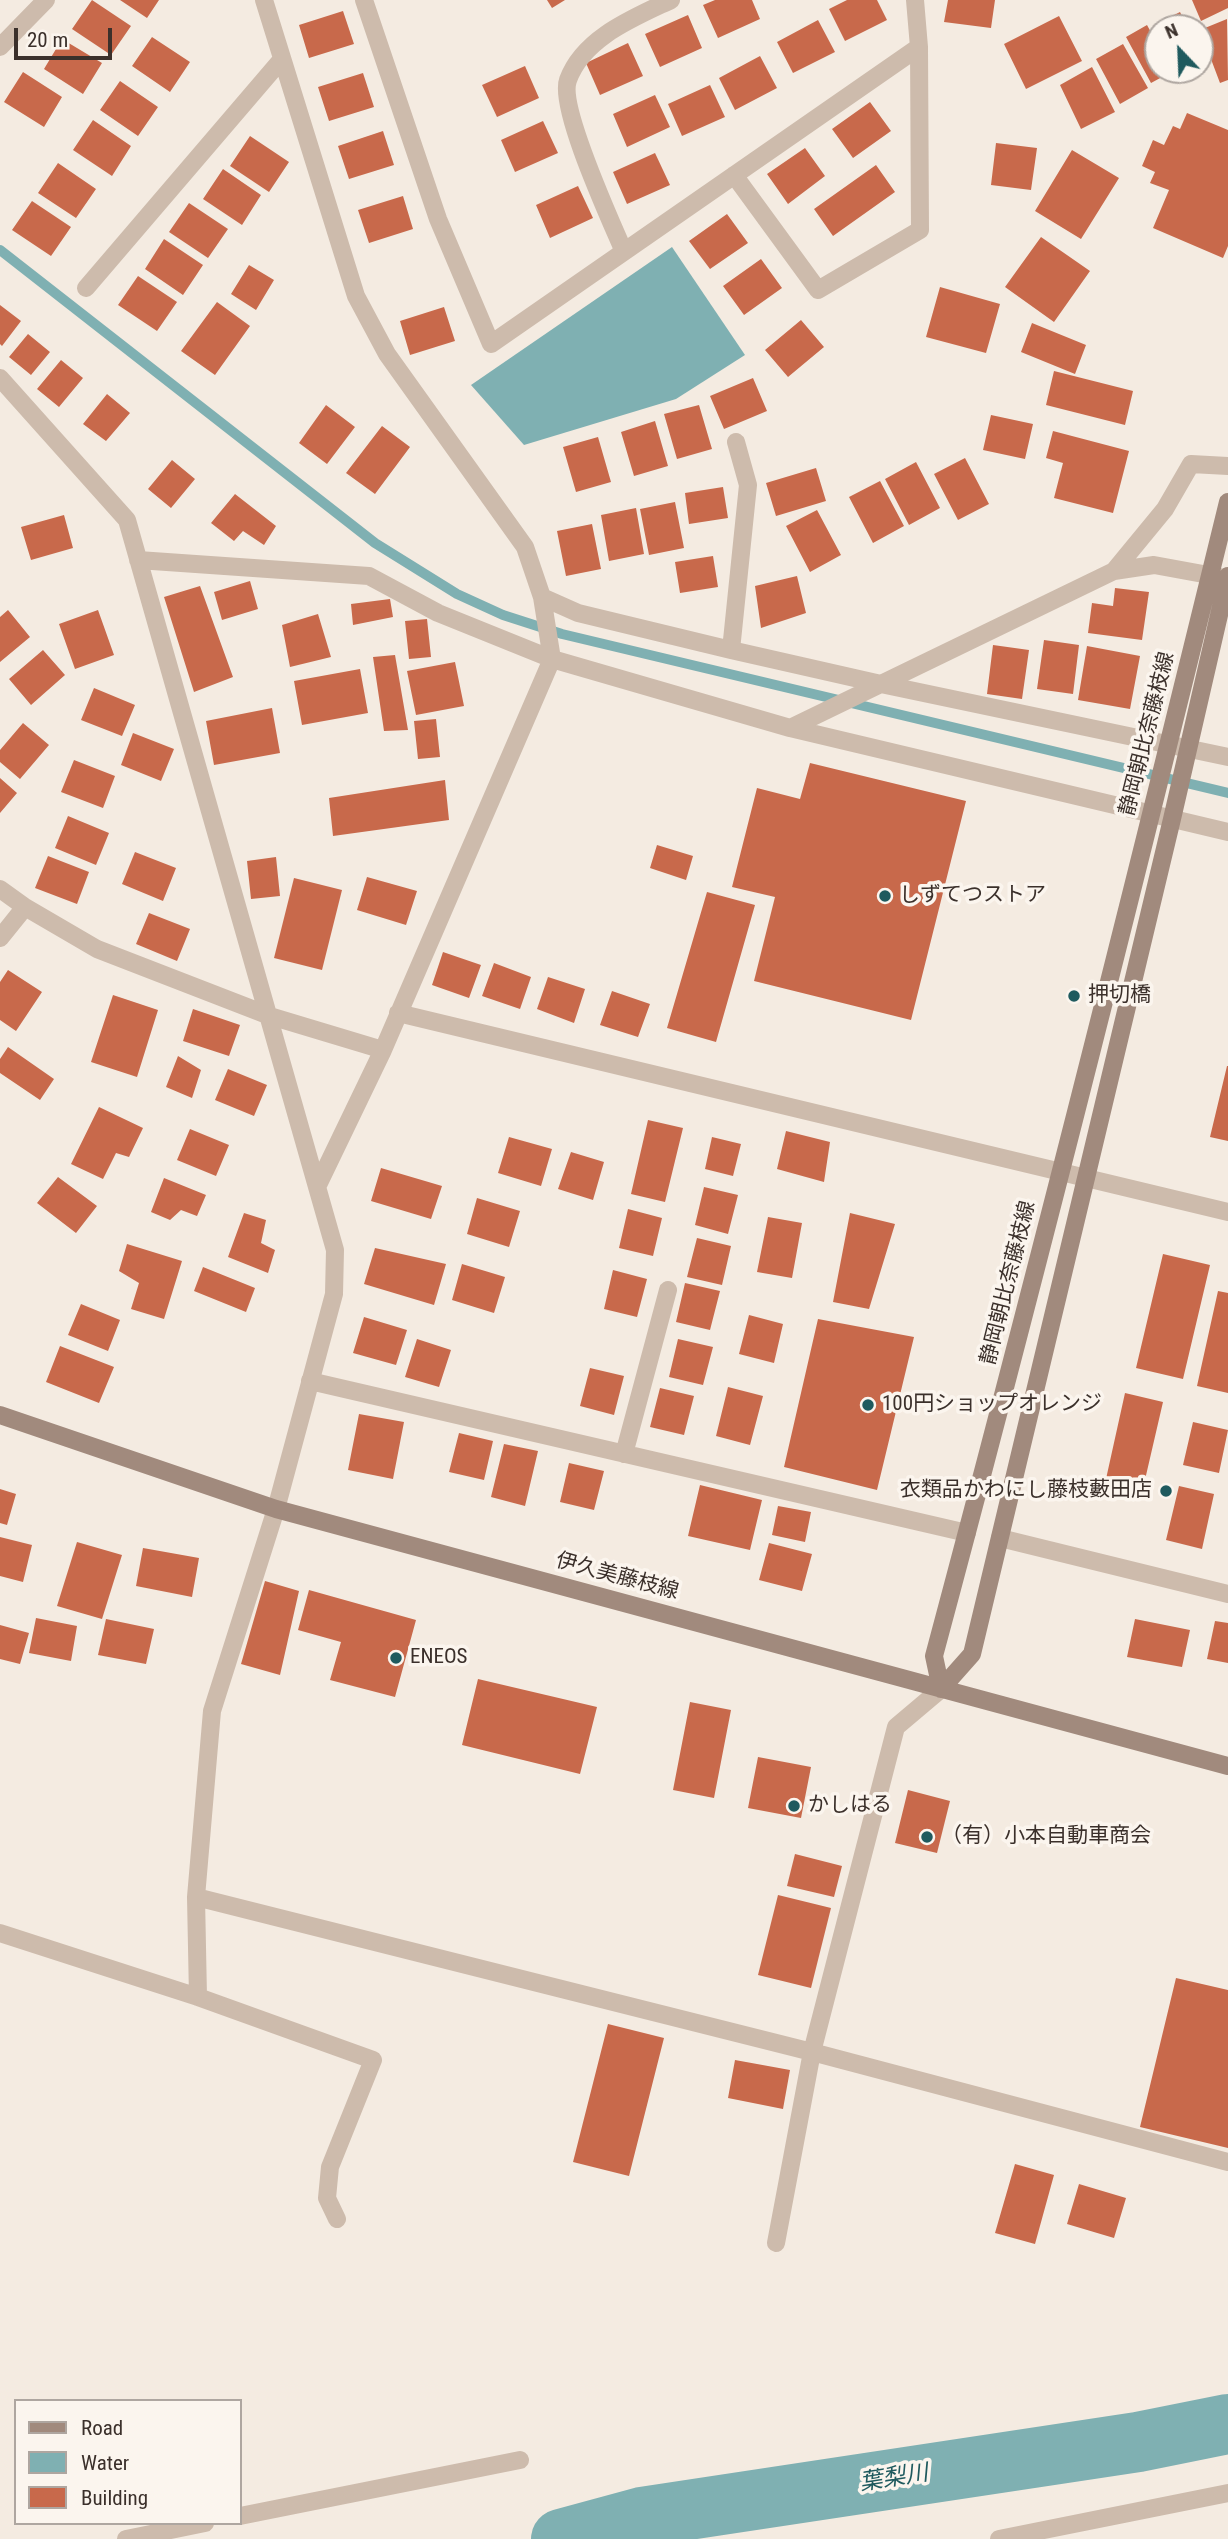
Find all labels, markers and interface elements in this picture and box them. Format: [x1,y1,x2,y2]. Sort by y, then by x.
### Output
scale bar [18,14,116,58]
north arrow [1144,14,1214,84]
text: N [1162,18,1181,44]
text: 20 m [27,28,68,52]
street label: 静岡朝比奈藤枝線 [1115,649,1181,819]
place label: しずてつストア [899,883,1046,909]
marker: しずてつストア [877,888,893,904]
place label: 押切橋 [1088,983,1151,1009]
marker: 押切橋 [1066,988,1082,1004]
street label: 静岡朝比奈藤枝線 [976,1198,1042,1368]
place label: 100円ショップオレンジ [882,1392,1102,1418]
marker: 100円ショップオレンジ [860,1397,876,1413]
place label: 衣類品かわにし藤枝藪田店 [900,1478,1152,1504]
marker: 衣類品かわにし藤枝藪田店 [1158,1483,1174,1499]
street label: 伊久美藤枝線 [553,1549,681,1605]
place label: ENEOS [410,1645,467,1671]
marker: ENEOS [388,1650,404,1666]
place label: かしはる [808,1793,892,1819]
marker: かしはる [786,1798,802,1814]
place label: （有）小本自動車商会 [941,1824,1151,1850]
marker: （有）小本自動車商会 [919,1829,935,1845]
legend [14,2399,242,2525]
text: Road [81,2416,123,2440]
text: Water [81,2451,129,2475]
water label: 葉梨川 [858,2460,930,2498]
text: Building [81,2486,148,2510]

